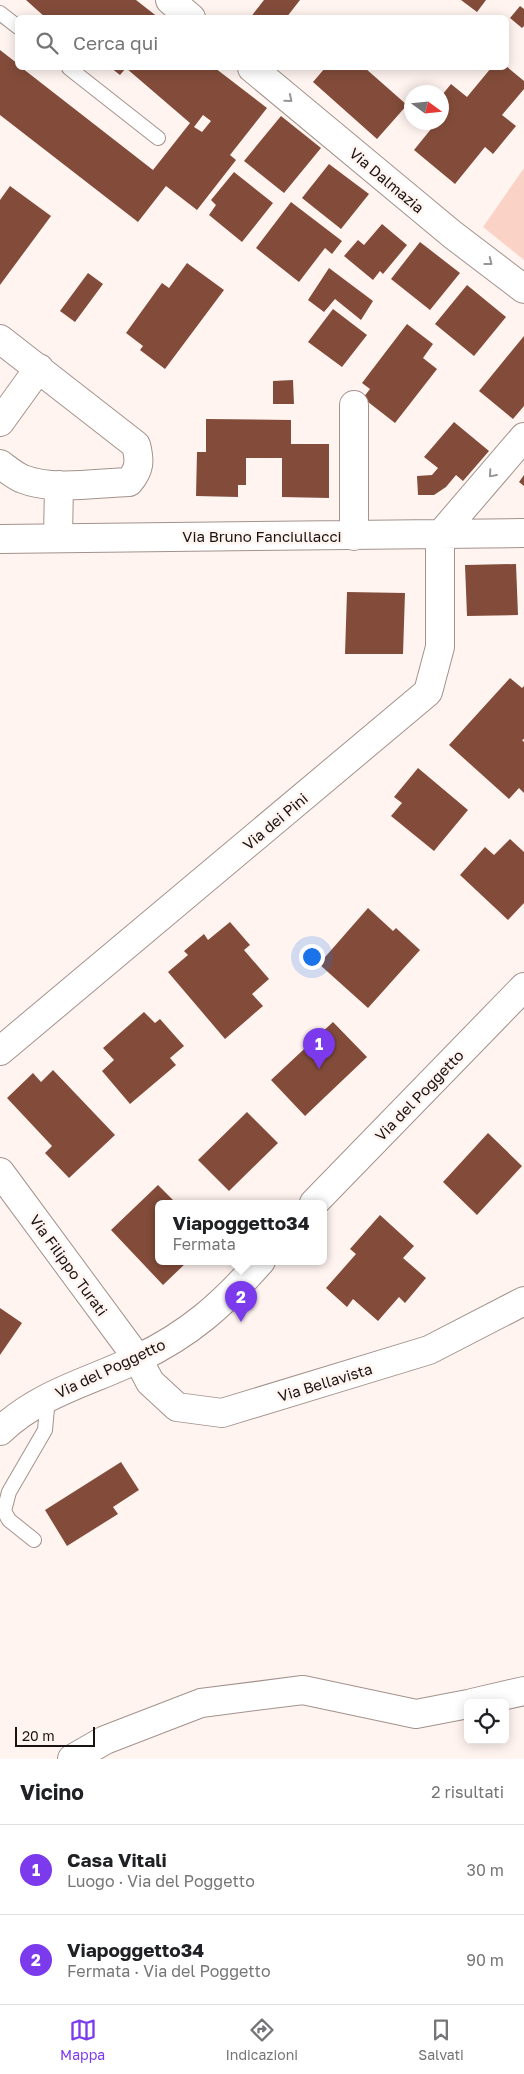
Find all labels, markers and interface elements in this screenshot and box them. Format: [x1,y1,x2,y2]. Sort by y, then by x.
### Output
search box [15,15,509,70]
icon: search [33,29,61,57]
text: Cerca qui [73,31,158,54]
north arrow [404,85,449,130]
one-way arrow [283,93,292,101]
street label: Via Dalmazia [346,144,428,216]
one-way arrow [483,256,492,265]
one-way arrow [490,468,498,477]
street label: Via Bruno Fanciullacci [182,527,342,545]
street label: Via dei Pini [239,789,311,853]
your location [299,944,325,970]
pin: 1 [303,1028,335,1069]
street label: Via del Poggetto [371,1046,467,1144]
popup [155,1200,327,1265]
street label: Via Filippo Turati [26,1211,112,1319]
text: Viapoggetto34 [172,1211,310,1234]
text: Fermata [172,1234,236,1254]
pin: 2 [225,1281,257,1322]
street label: Via del Poggetto [52,1335,168,1401]
street label: Via Bellavista [276,1359,374,1405]
map controls [464,1699,509,1744]
button: locate [464,1699,509,1744]
scale bar [15,1724,95,1747]
text: 20 m [22,1727,55,1744]
text: Vicino [20,1779,84,1805]
text: 2 risultati [431,1782,504,1802]
text: Casa Vitali [67,1848,167,1871]
text: 1 [32,1860,40,1880]
text: 30 m [467,1860,504,1880]
text: Luogo · Via del Poggetto [67,1871,255,1891]
text: Viapoggetto34 [67,1938,204,1961]
text: 2 [31,1950,41,1970]
text: 90 m [466,1950,504,1970]
text: Fermata · Via del Poggetto [67,1961,271,1981]
tab: Mappa [60,2016,105,2063]
tab: Indicazioni [225,2016,298,2063]
tab: Salvati [418,2016,464,2063]

